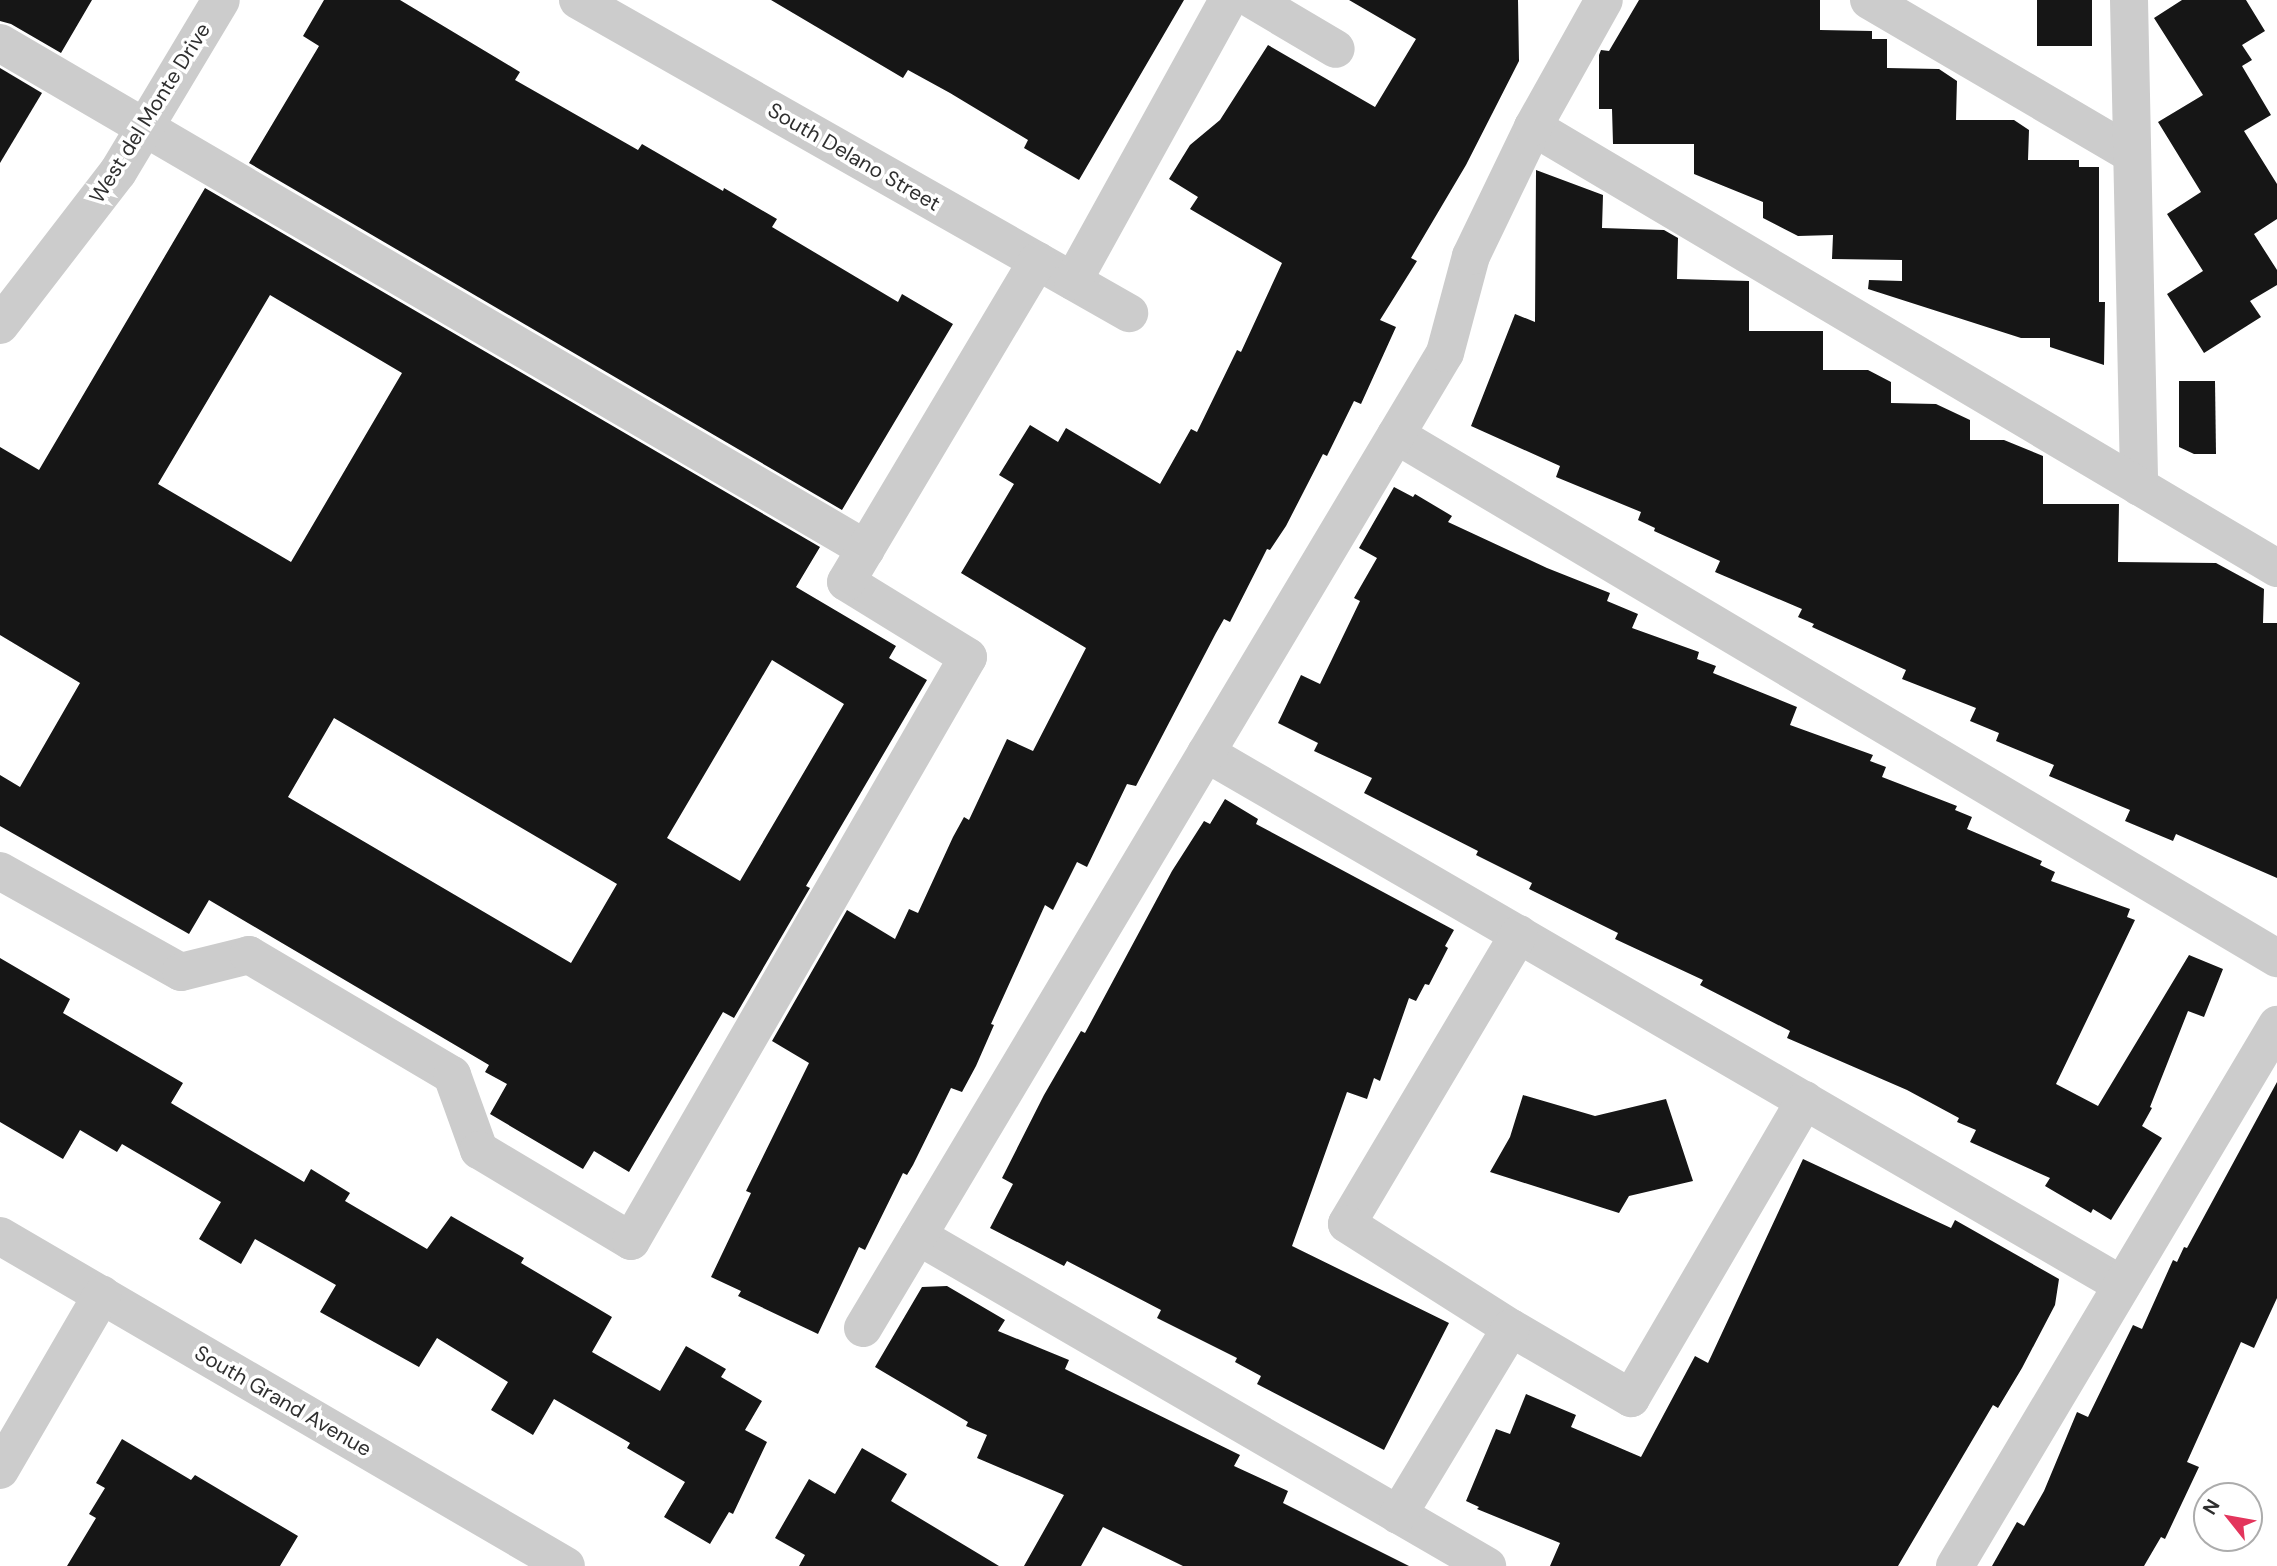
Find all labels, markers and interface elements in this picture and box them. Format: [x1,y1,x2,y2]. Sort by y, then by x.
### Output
street label: West del Monte Drive [84,18,216,208]
street label: South Delano Street [763,97,945,217]
street label: South Grand Avenue [190,1340,376,1462]
north arrow [2193,1482,2263,1552]
text: N [2197,1495,2226,1519]

